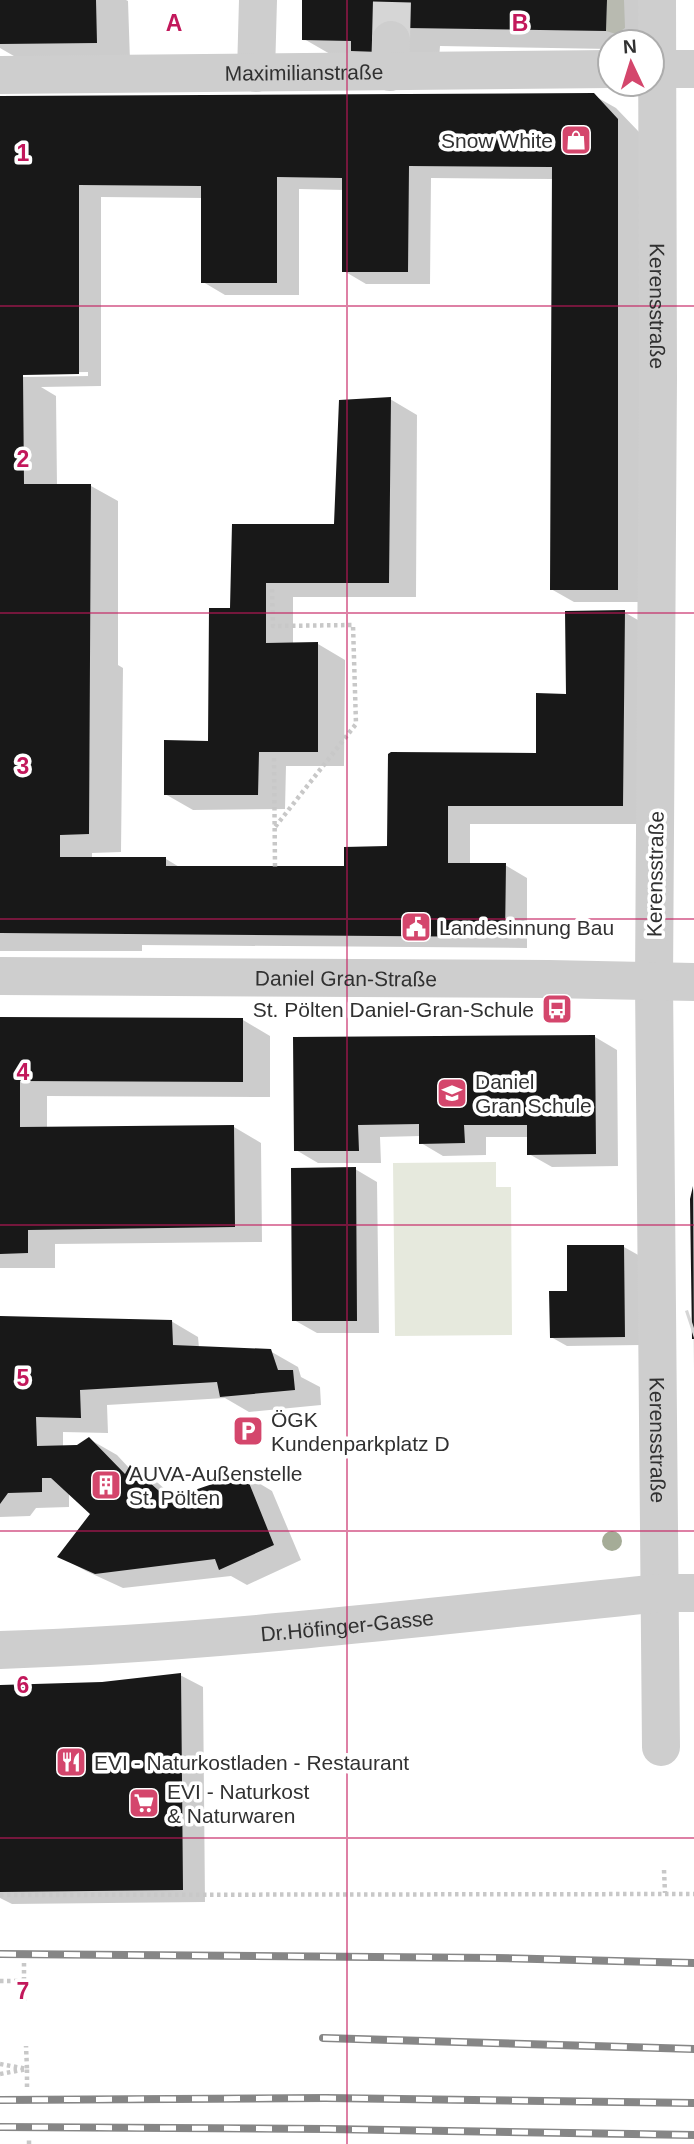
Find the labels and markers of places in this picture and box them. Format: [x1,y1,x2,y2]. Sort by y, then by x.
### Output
shop icon: Snow White [559,123,593,157]
place label: Snow White [441,129,553,152]
public building icon: Landesinnung Bau [399,910,433,944]
place label: Landesinnung Bau [439,916,614,939]
bus stop icon: St. Pölten Daniel-Gran-Schule [540,992,574,1026]
place label: St. Pölten Daniel-Gran-Schule [253,998,534,1021]
place label: Daniel Gran Schule [475,1070,592,1117]
school or university icon: Daniel Gran Schule [435,1076,469,1110]
place label: ÖGK Kundenparkplatz D [271,1408,450,1455]
parking icon: ÖGK Kundenparkplatz D [231,1414,265,1448]
place label: AUVA-Außenstelle St. Pölten [129,1462,303,1509]
building icon: AUVA-Außenstelle St. Pölten [89,1468,123,1502]
restaurant icon: EVI - Naturkostladen - Restaurant [54,1745,88,1779]
place label: EVI - Naturkostladen - Restaurant [94,1751,409,1774]
place label: EVI - Naturkost & Naturwaren [167,1780,310,1827]
supermarket icon: EVI - Naturkost & Naturwaren [127,1786,161,1820]

